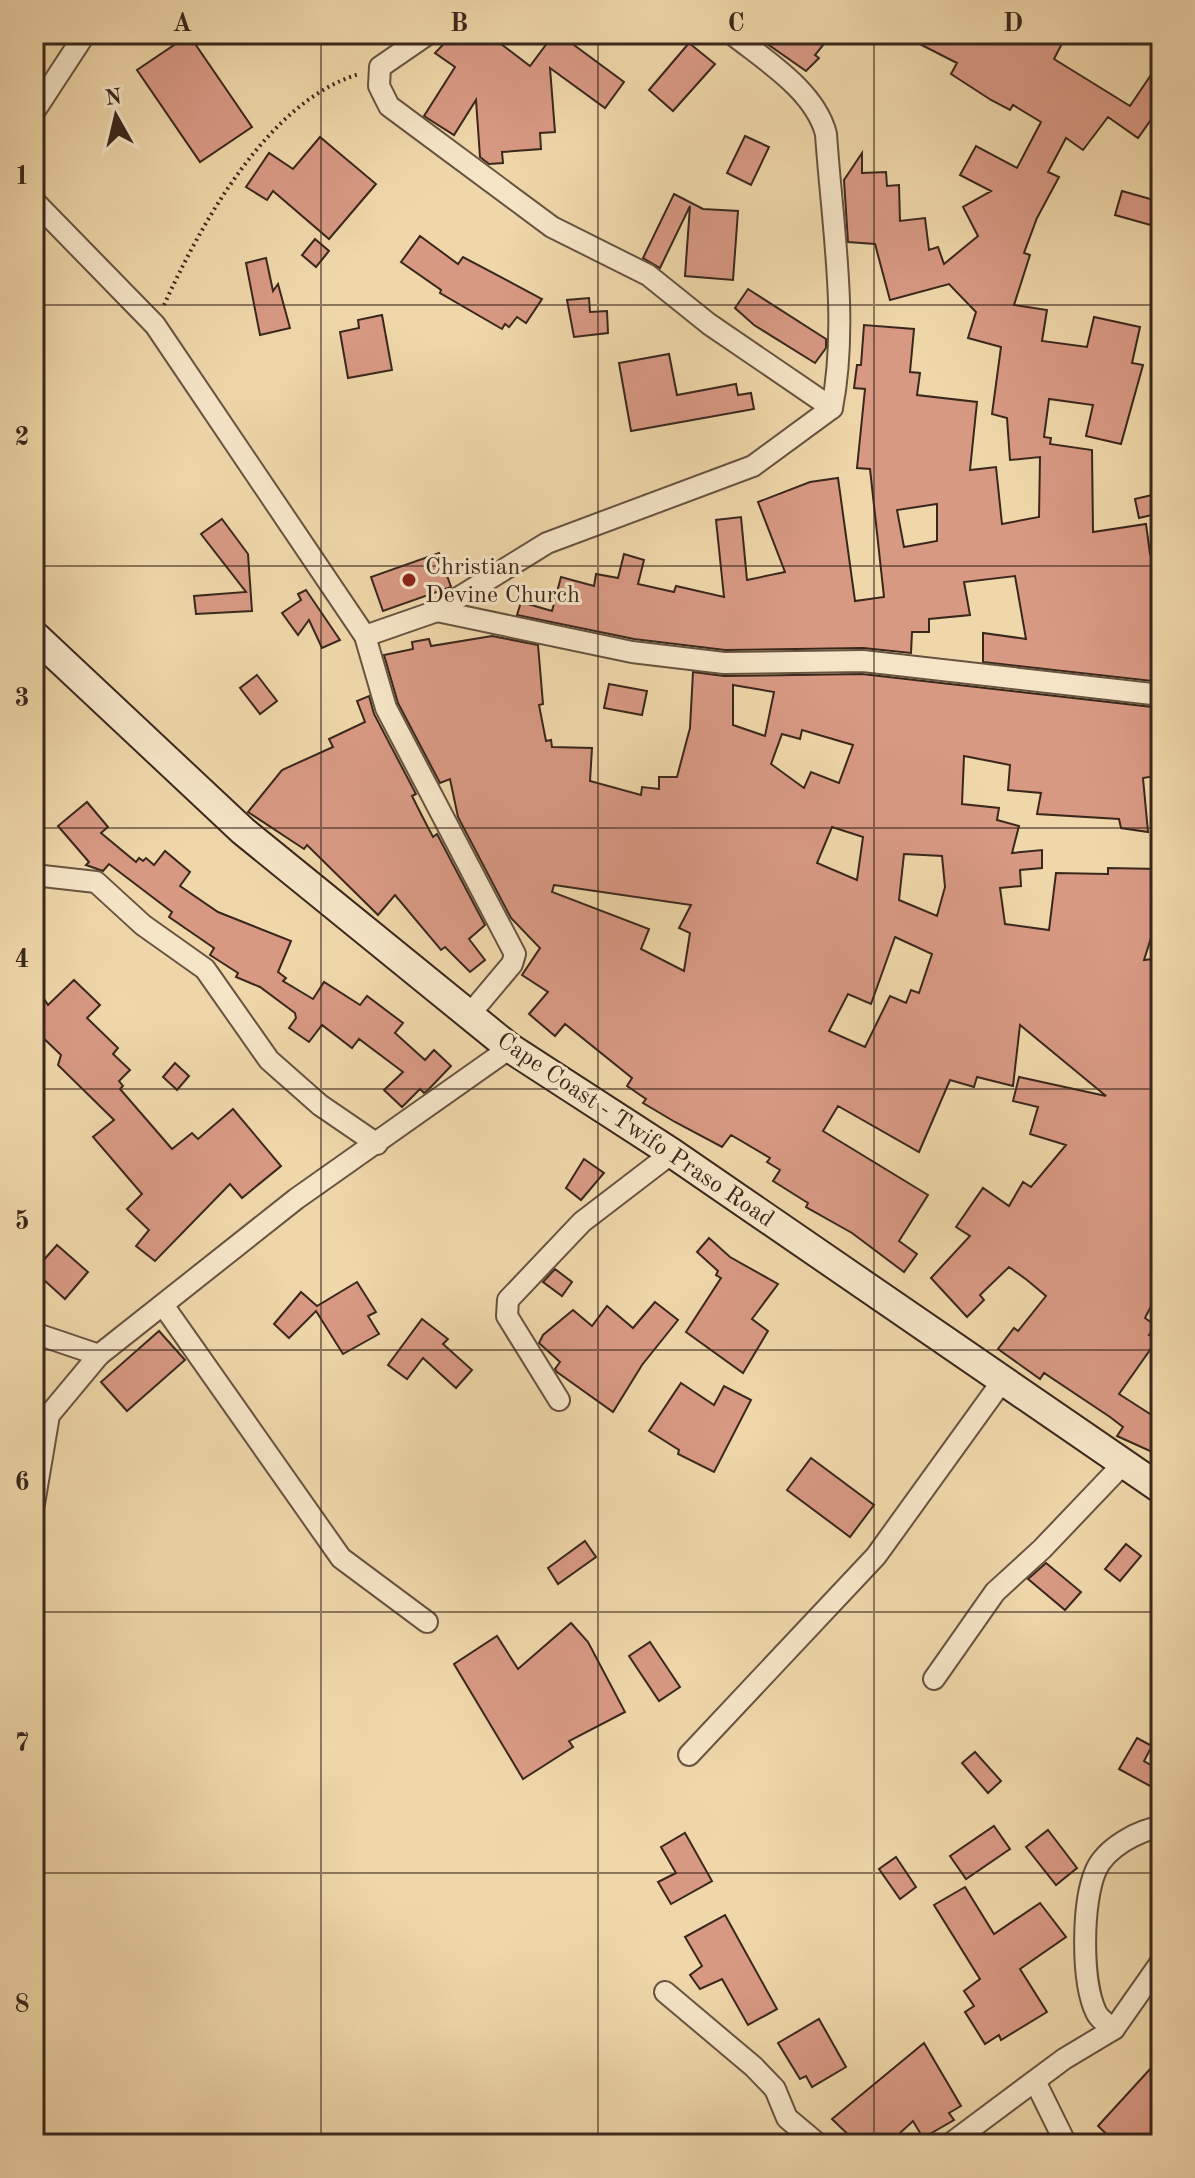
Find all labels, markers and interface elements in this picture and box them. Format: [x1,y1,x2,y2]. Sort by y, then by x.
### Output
text: A [172,11,192,37]
text: B [450,11,468,37]
text: C [727,11,745,37]
text: D [1003,11,1023,37]
north arrow [76,76,156,156]
text: N [104,86,124,110]
text: 1 [14,164,30,190]
text: 2 [14,425,30,451]
place label: Christian Devine Church [425,556,580,608]
marker: Christian Devine Church [400,571,418,589]
text: 3 [14,686,30,712]
text: 4 [14,947,30,973]
street label: Cape Coast - Twifo Praso Road [492,1029,778,1232]
text: 5 [14,1209,30,1235]
text: 6 [14,1470,30,1496]
text: 7 [14,1731,30,1757]
text: 8 [14,1992,30,2018]

